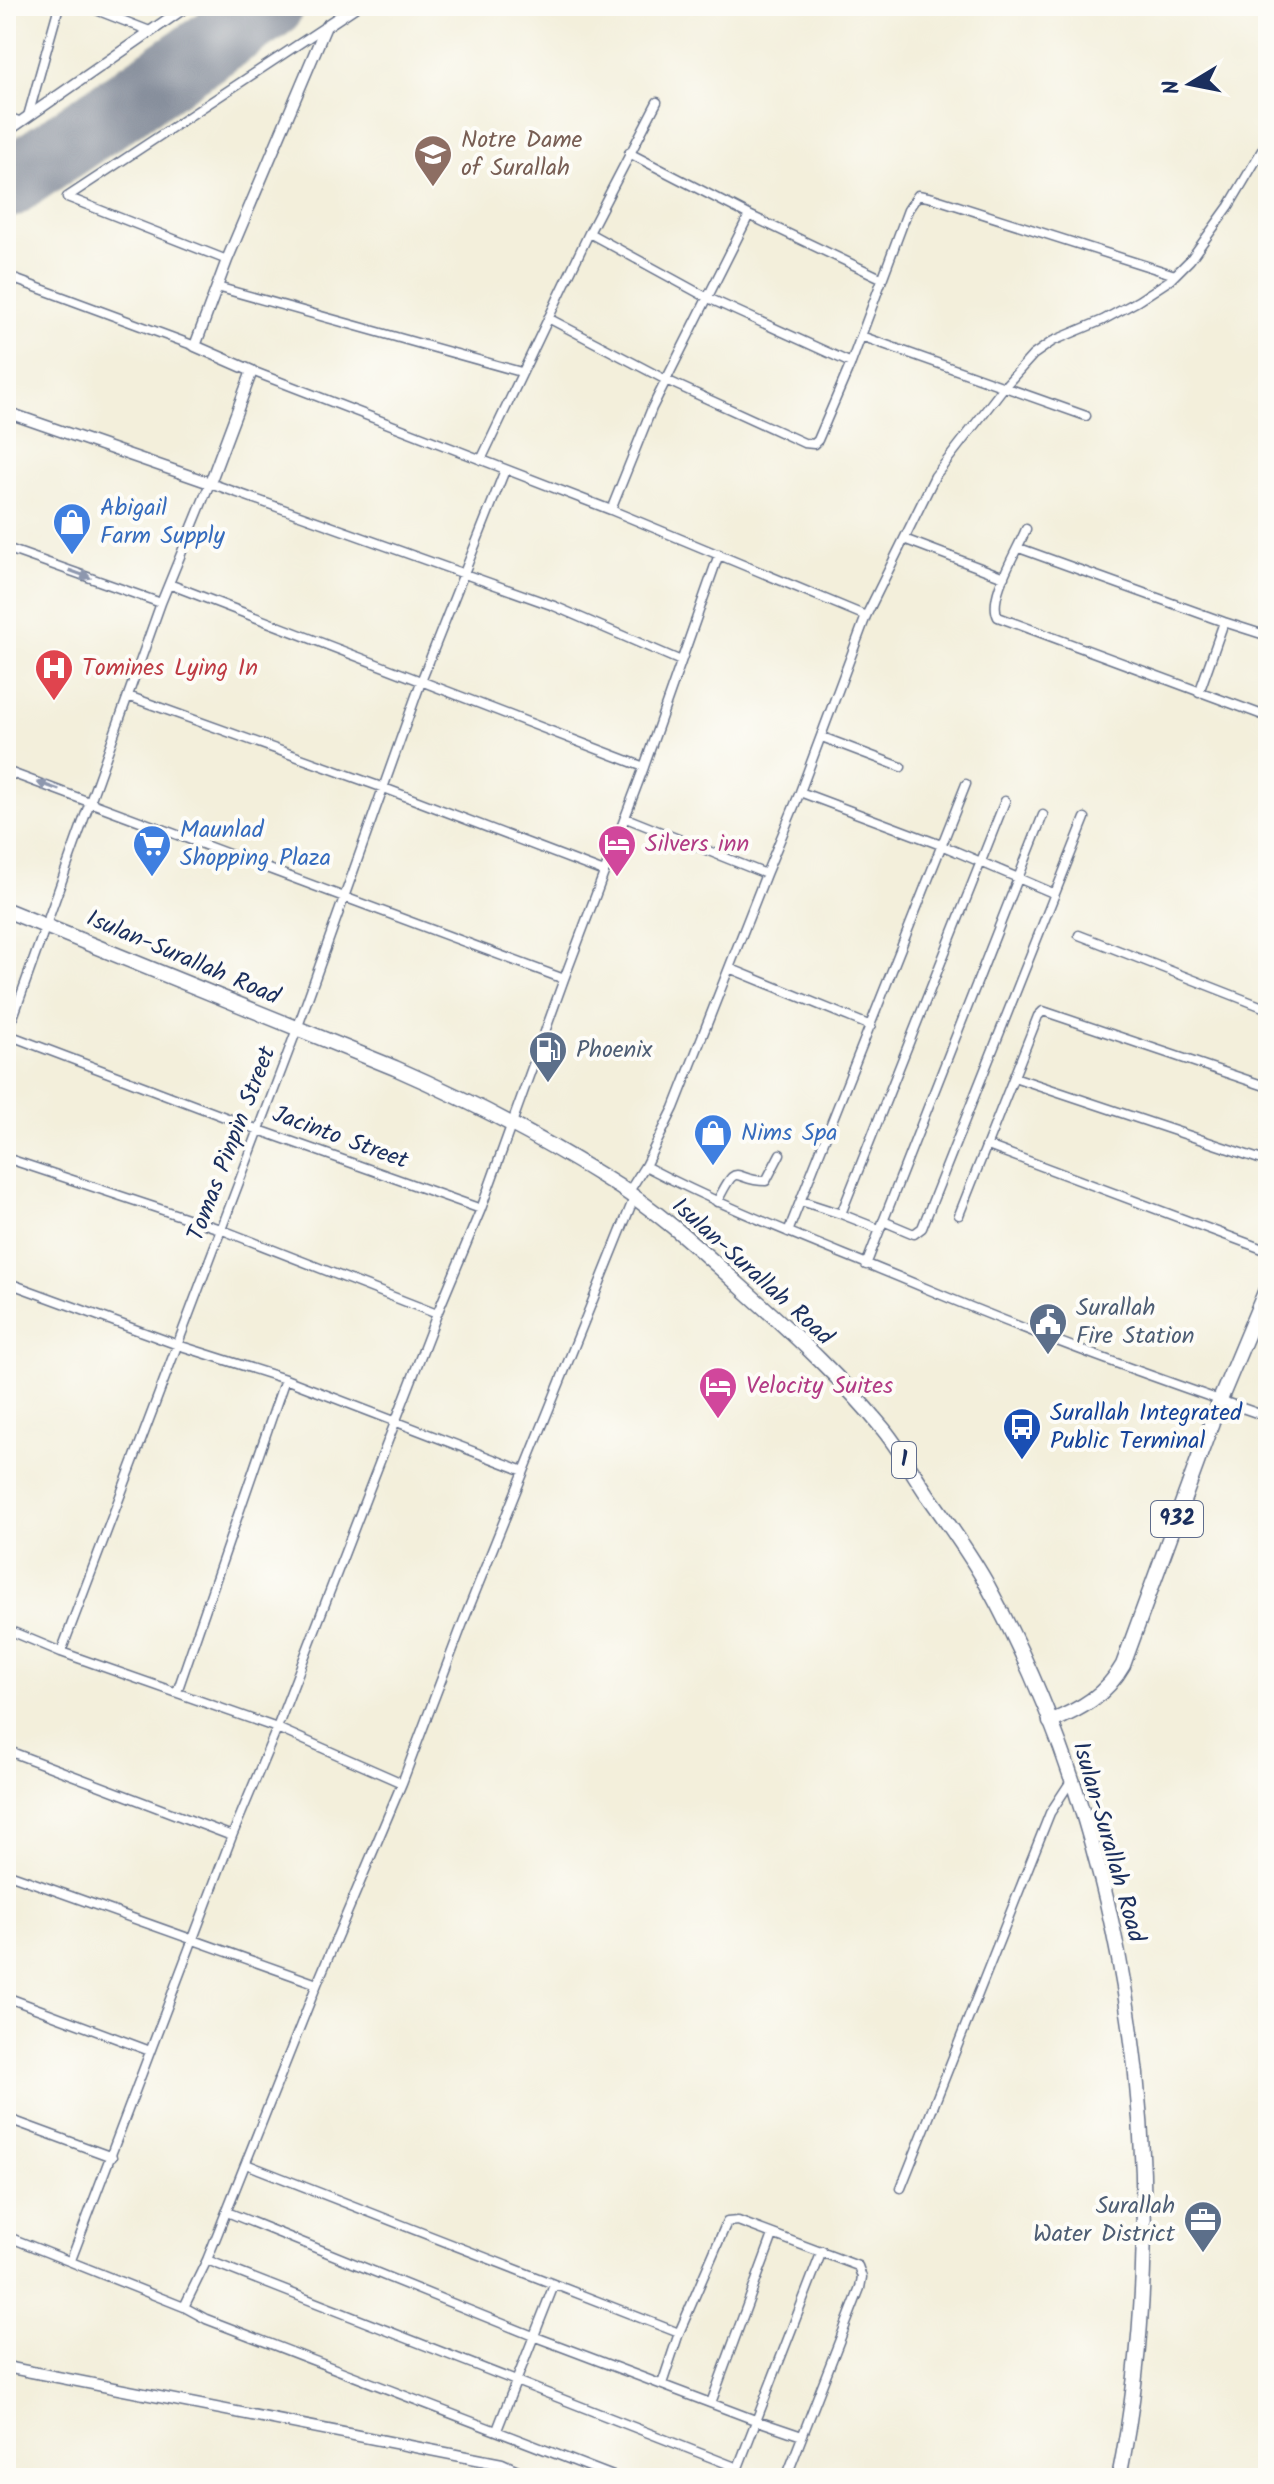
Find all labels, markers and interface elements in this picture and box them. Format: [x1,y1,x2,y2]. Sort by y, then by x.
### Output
north arrow [1150,44,1230,124]
text: N [1154,77,1191,97]
place label: Notre Dame of Surallah [461,121,583,188]
school or university icon: Notre Dame of Surallah [412,133,454,188]
place label: Abigail Farm Supply [100,489,226,556]
shop icon: Abigail Farm Supply [51,501,93,556]
one-way arrow [68,568,92,581]
hospital icon: Tomines Lying In [33,647,75,702]
place label: Tomines Lying In [82,649,258,688]
one-way arrow [36,779,60,791]
place label: Maunlad Shopping Plaza [180,811,331,878]
supermarket icon: Maunlad Shopping Plaza [131,823,173,878]
hotel icon: Silvers inn [596,823,638,878]
place label: Silvers inn [645,825,749,864]
street label: Isulan-Surallah Road [80,900,287,1017]
fuel station icon: Phoenix [527,1029,569,1084]
place label: Phoenix [576,1031,653,1070]
street label: Tomas Pinpin Street [177,1040,287,1247]
street label: Jacinto Street [266,1095,414,1181]
shop icon: Nims Spa [692,1112,734,1167]
place label: Nims Spa [741,1114,837,1153]
street label: Isulan-Surallah Road [662,1188,843,1357]
place label: Surallah Fire Station [1076,1289,1195,1356]
public building icon: Surallah Fire Station [1027,1301,1069,1356]
hotel icon: Velocity Suites [697,1365,739,1420]
place label: Velocity Suites [746,1367,893,1406]
place label: Surallah Integrated Public Terminal [1050,1394,1243,1461]
bus stop icon: Surallah Integrated Public Terminal [1001,1406,1043,1461]
road number: 1 [892,1442,916,1478]
road number: 932 [1151,1501,1203,1537]
street label: Isulan-Surallah Road [1061,1737,1156,1948]
place label: Surallah Water District [1033,2187,1176,2254]
office icon: Surallah Water District [1182,2199,1224,2254]

